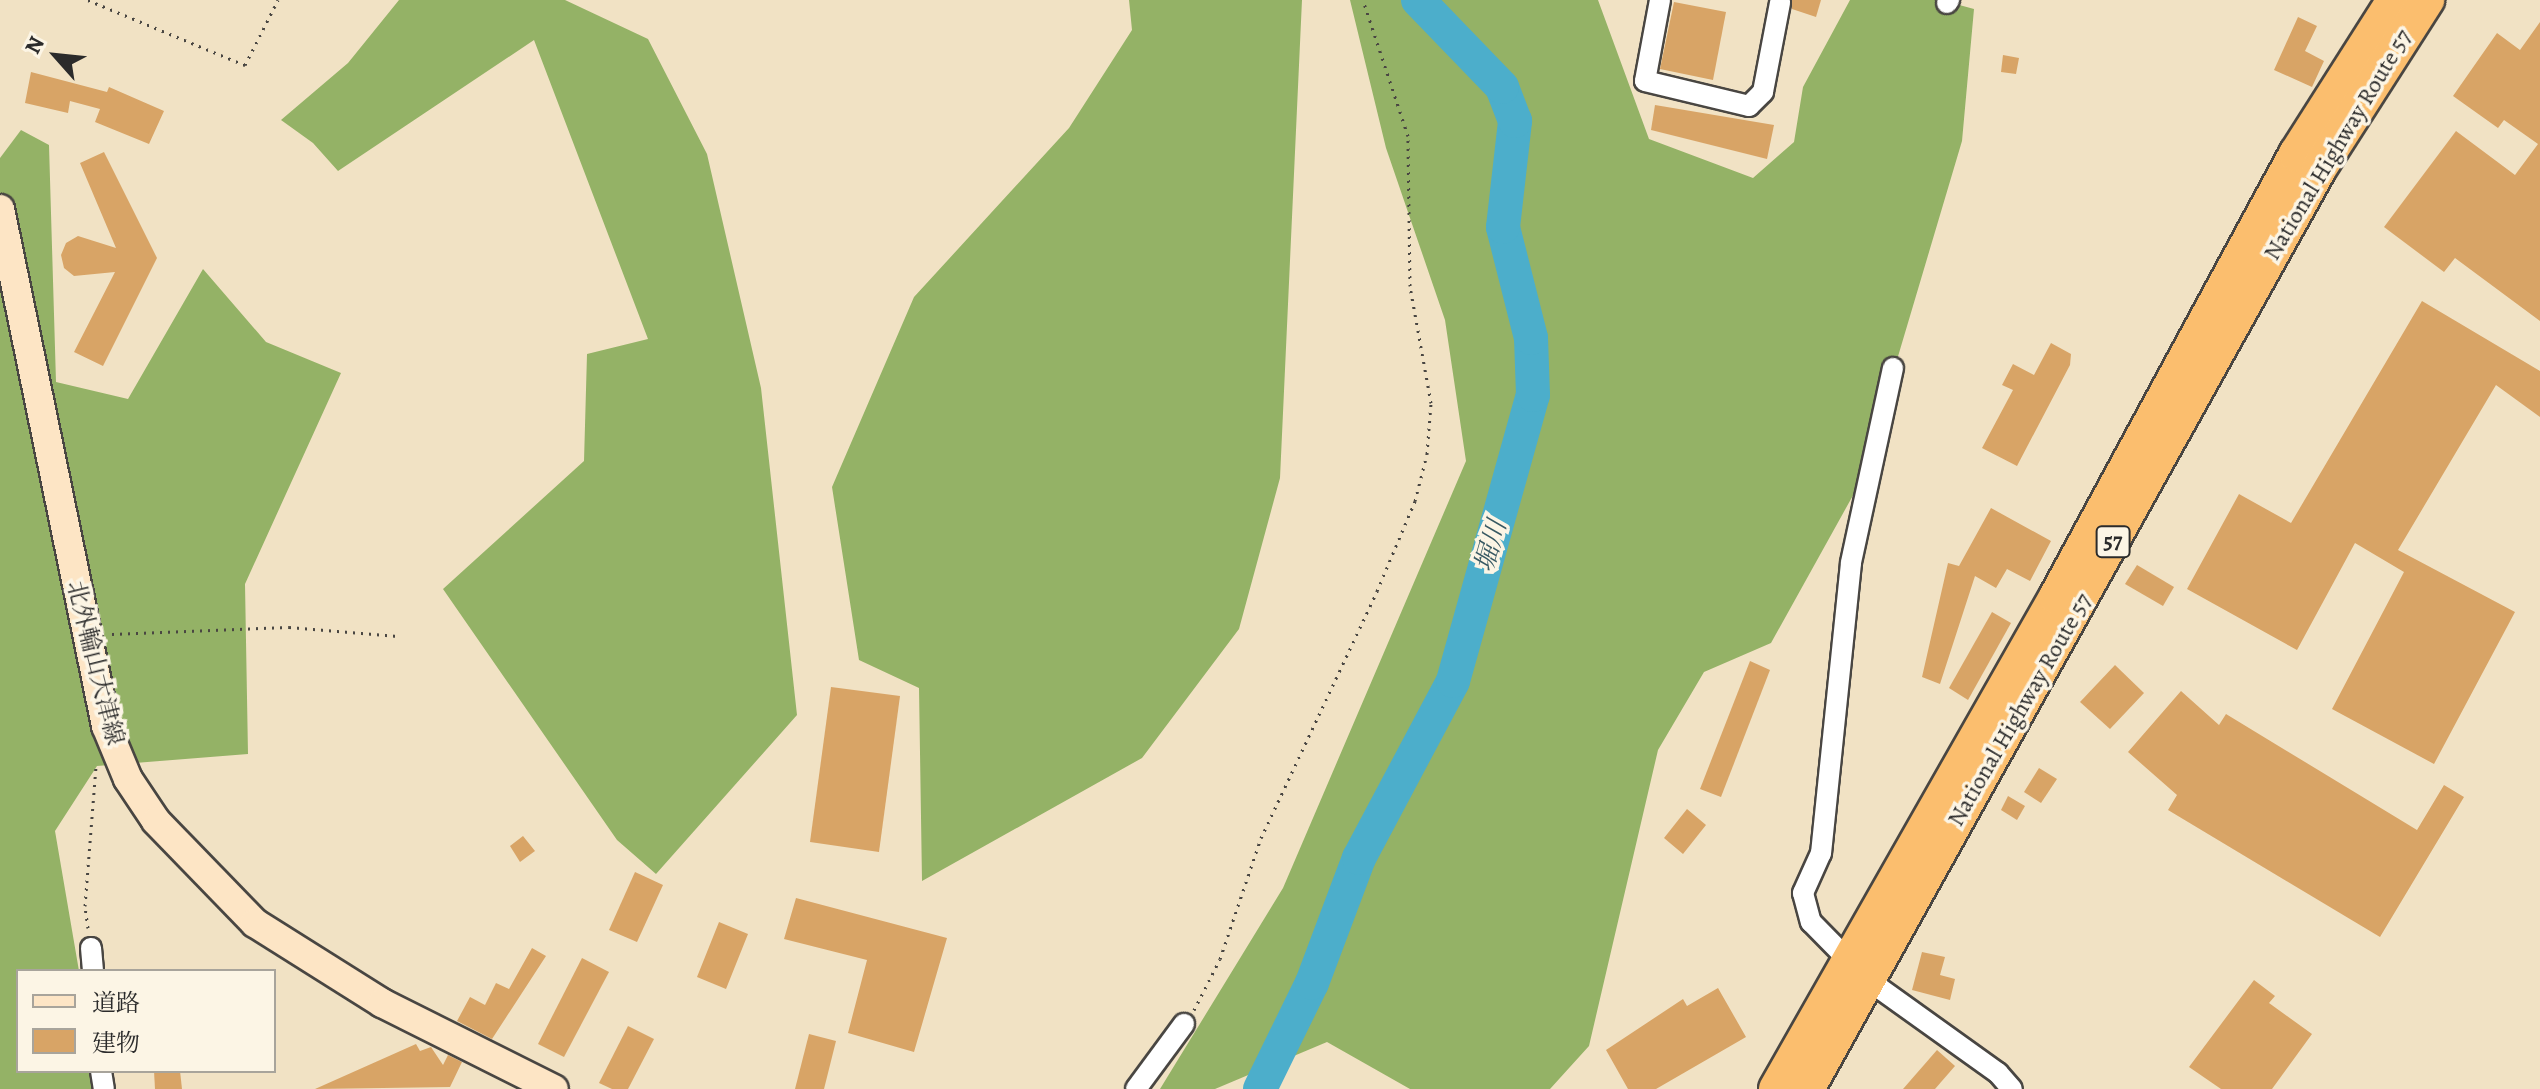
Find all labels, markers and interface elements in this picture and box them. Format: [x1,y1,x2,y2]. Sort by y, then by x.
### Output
north arrow [16,16,96,96]
street label: National Highway Route 57 [2258,24,2418,266]
text: N [18,31,52,59]
water label: 堀川 [1469,517,1513,575]
road number: 57 [2095,524,2131,560]
street label: 北外輪山大津線 [61,578,129,748]
street label: National Highway Route 57 [1942,588,2098,832]
legend [16,969,276,1073]
text: 道路 [92,987,140,1019]
text: 建物 [92,1027,140,1059]

